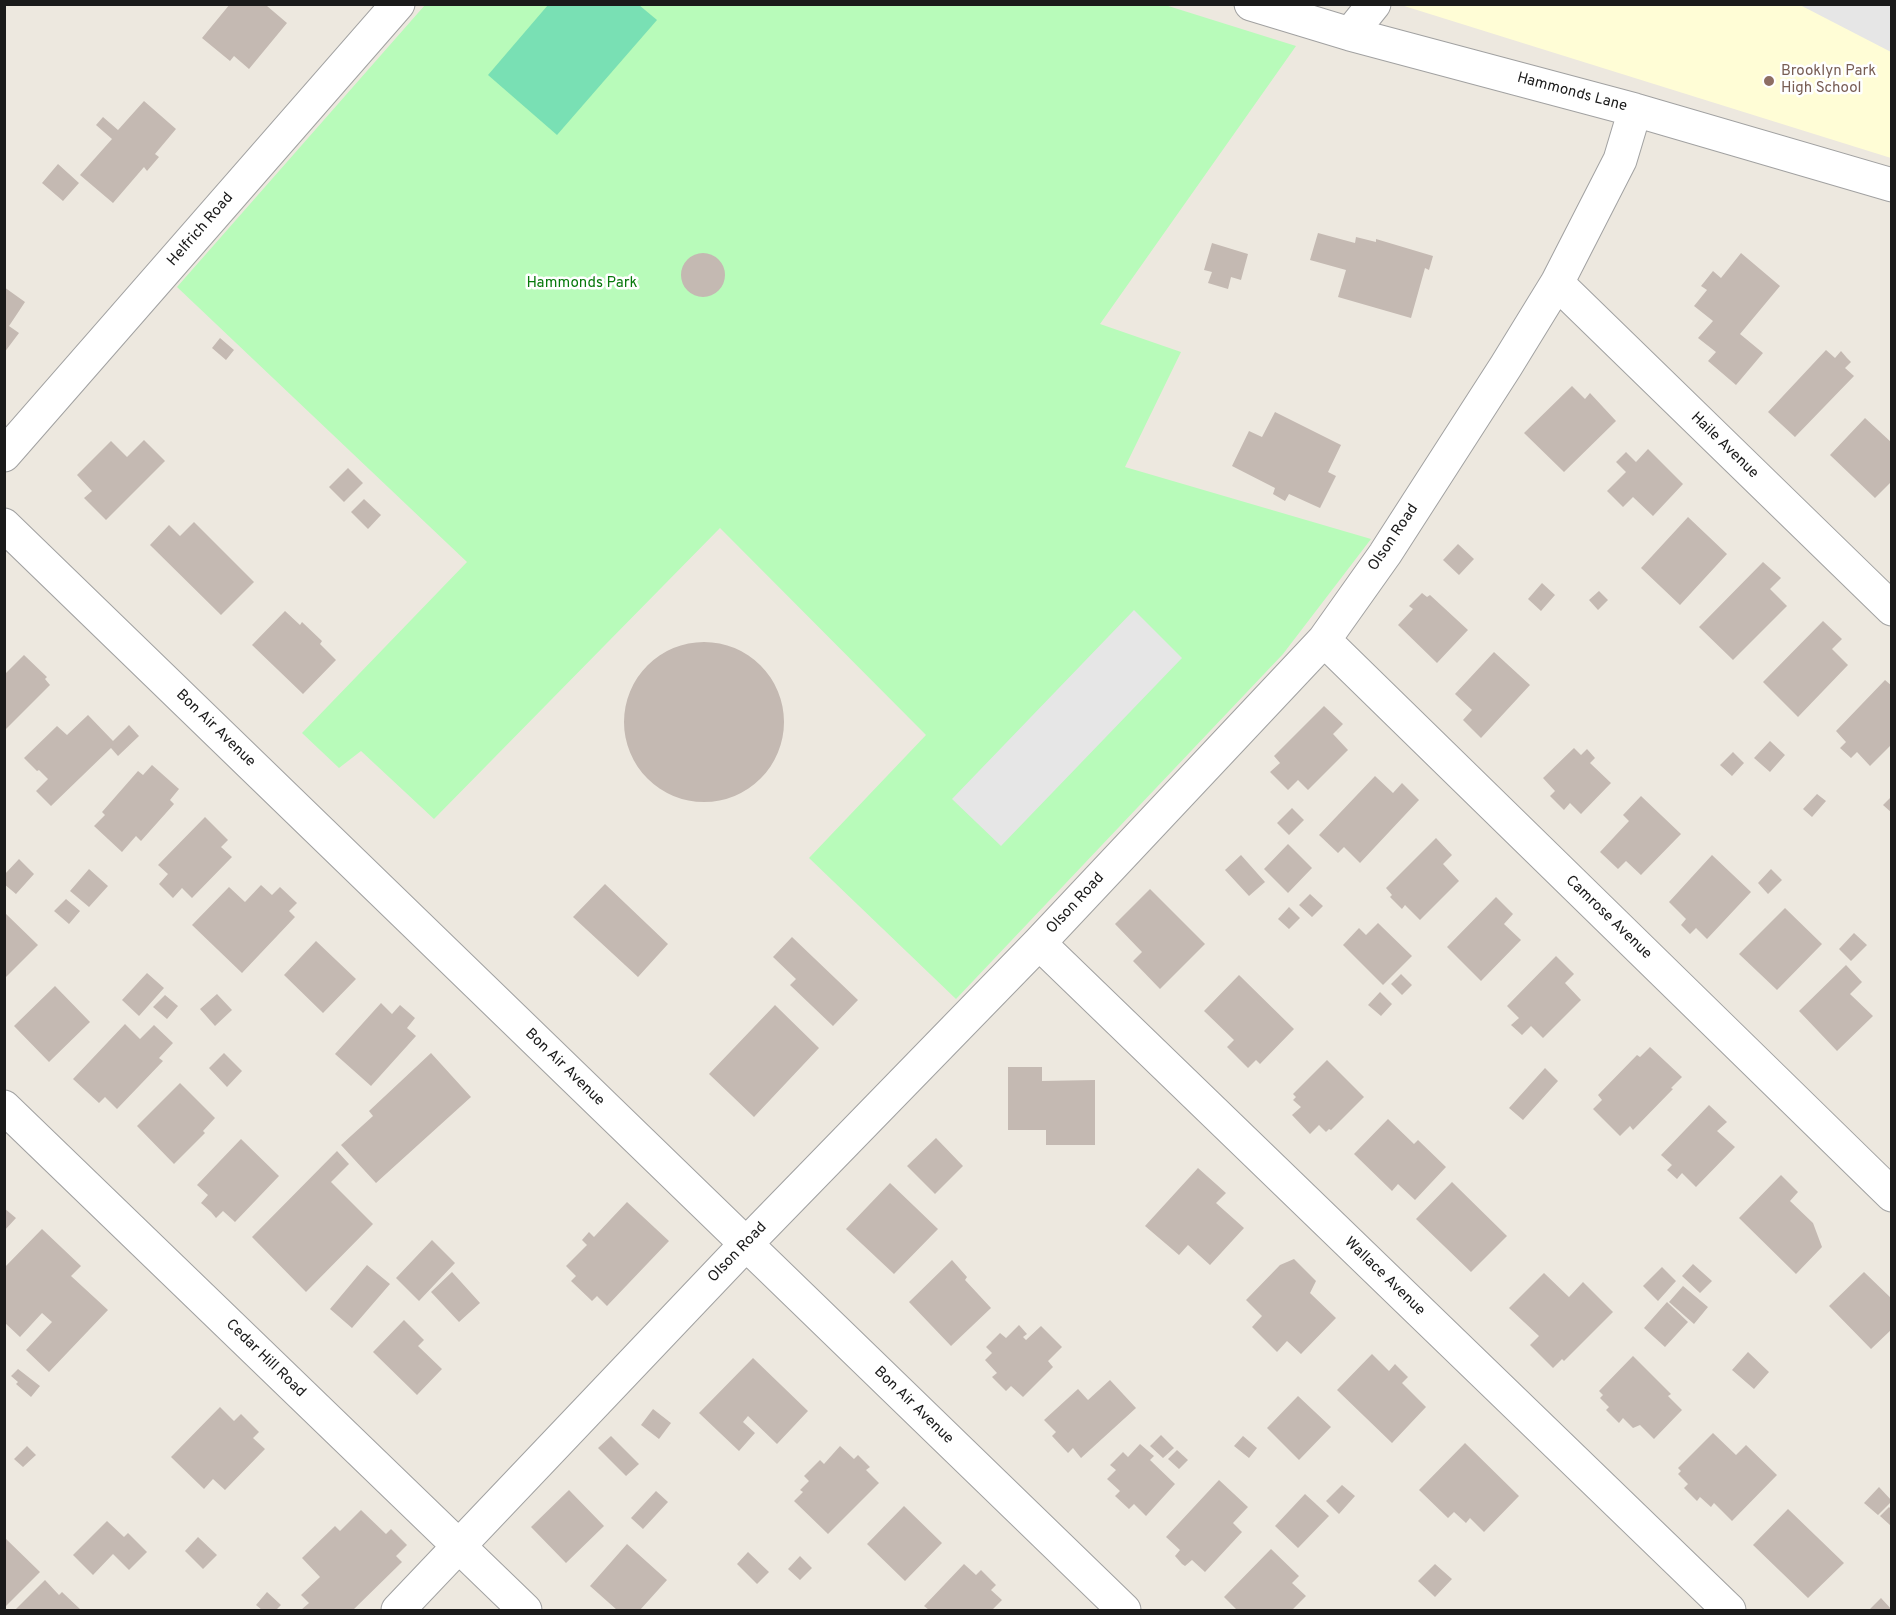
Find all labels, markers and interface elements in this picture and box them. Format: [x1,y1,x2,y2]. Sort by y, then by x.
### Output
place label: Brooklyn Park High School [1781,63,1876,98]
street label: Hammonds Lane [1515,70,1629,116]
marker: Brooklyn Park High School [1762,74,1776,88]
street label: Helfrich Road [164,190,238,270]
park label: Hammonds Park [527,275,637,293]
street label: Haile Avenue [1686,409,1762,483]
street label: Olson Road [1365,501,1423,575]
street label: Bon Air Avenue [171,686,259,772]
street label: Olson Road [1043,870,1109,938]
street label: Camrose Avenue [1561,872,1655,964]
street label: Bon Air Avenue [520,1025,608,1111]
street label: Olson Road [705,1219,771,1287]
street label: Wallace Avenue [1340,1234,1428,1320]
street label: Cedar Hill Road [221,1316,309,1402]
street label: Bon Air Avenue [869,1363,957,1449]

